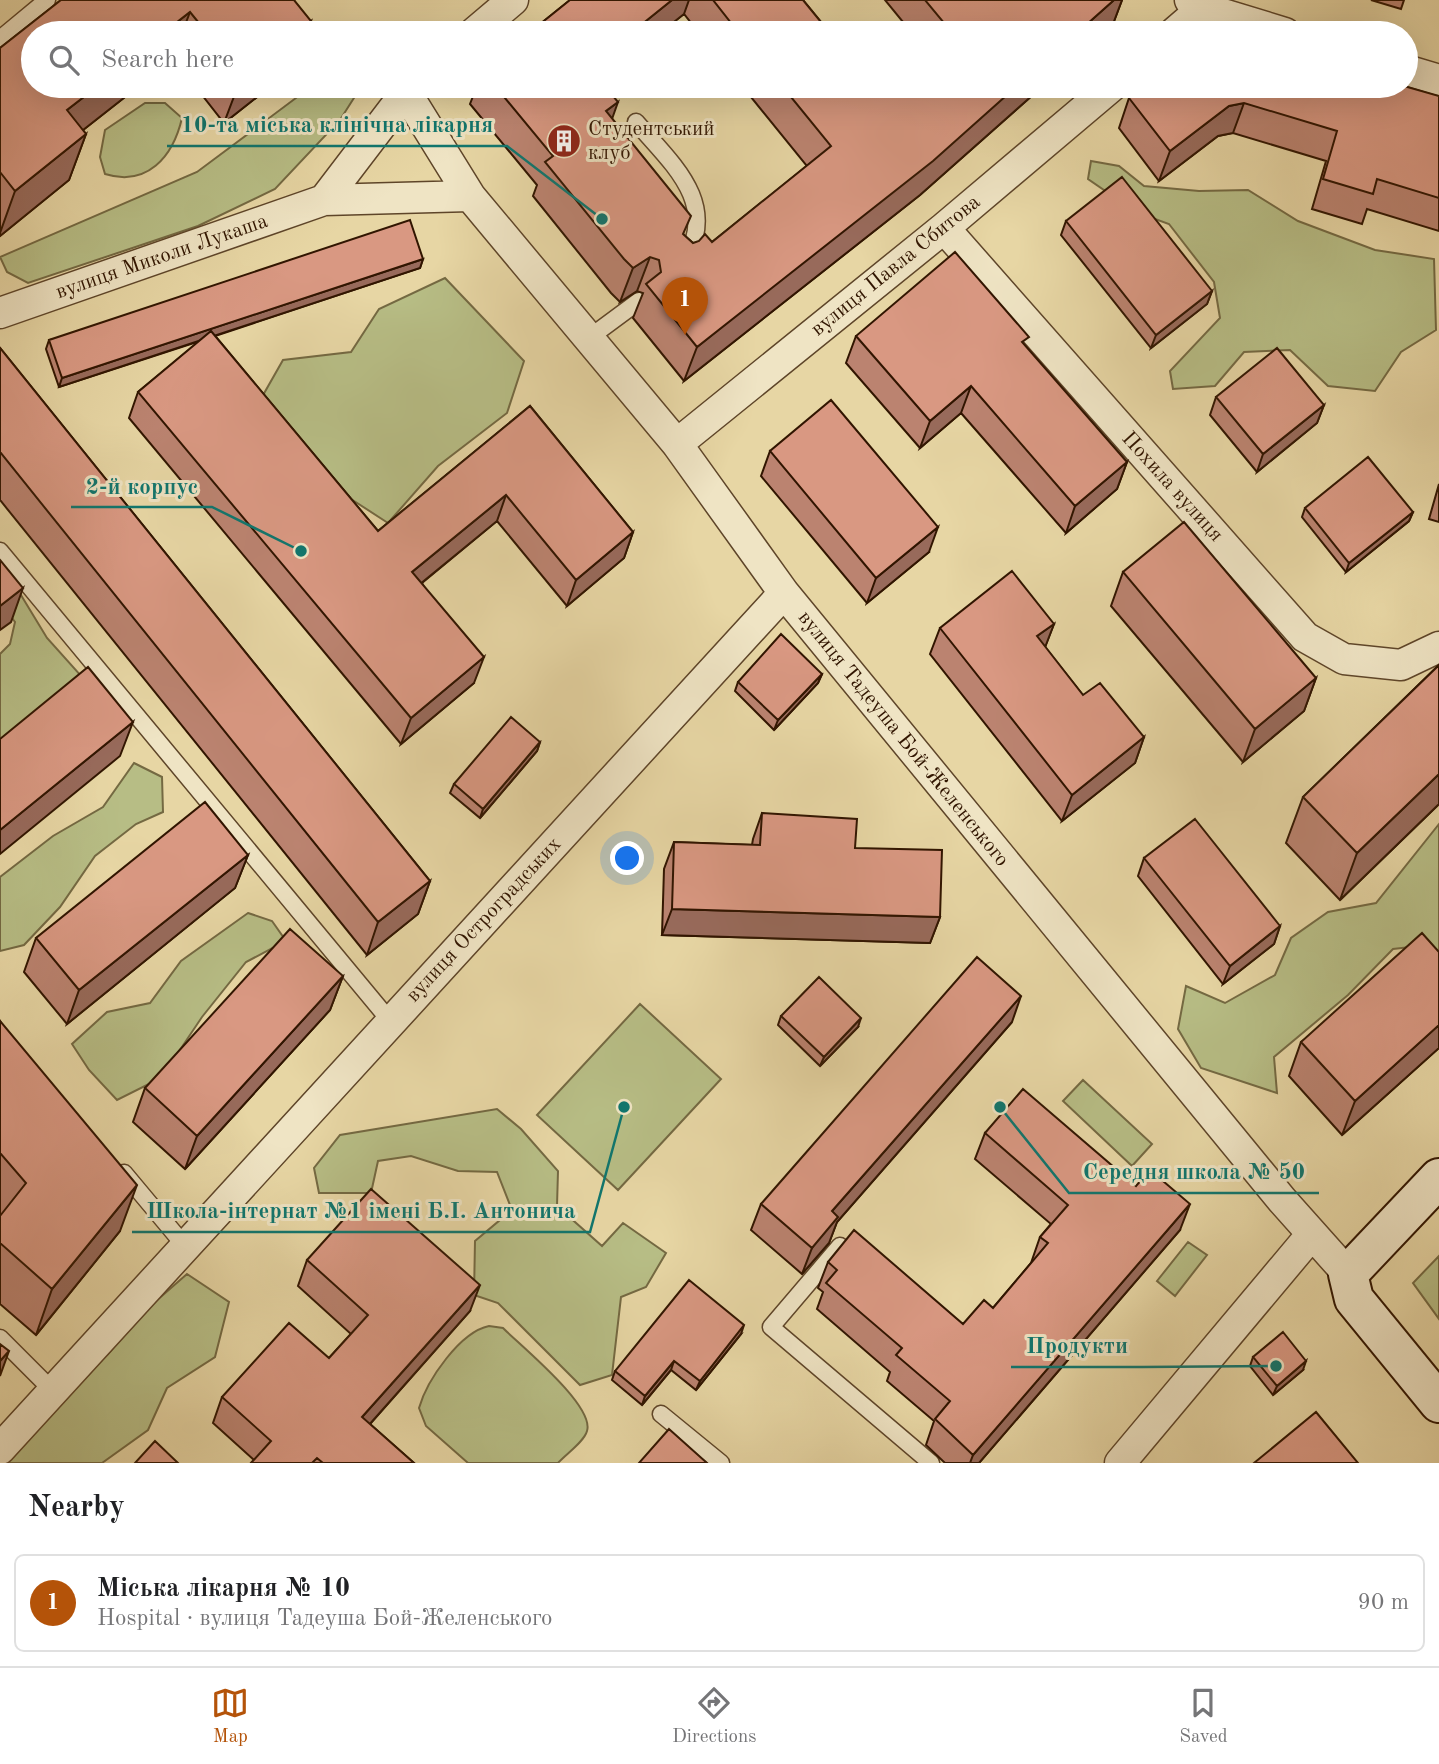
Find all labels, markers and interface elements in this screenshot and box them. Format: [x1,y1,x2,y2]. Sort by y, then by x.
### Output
search box [21,21,1418,98]
icon: search [45,41,83,79]
text: Search here [101,47,234,73]
callout: 10-та міська клінічна лікарня [167,102,507,146]
text: 10-та міська клінічна лікарня [181,114,493,137]
place label: Студентський клуб [588,119,715,164]
building icon: Студентський клуб [545,122,583,160]
street label: вулиця Павла Сбитова [808,192,984,340]
street label: вулиця Миколи Лукаша [53,211,271,303]
pin: 1 [662,277,708,335]
street label: Похила вулиця [1117,428,1227,546]
callout: 2-й корпус [71,463,212,507]
text: 2-й корпус [86,476,198,499]
street label: вулиця Тадеуша Бой-Желенського [793,607,1013,871]
street label: вулиця Остроградських [402,834,566,1006]
your location [610,841,644,875]
callout: Середня школа № 50 [1069,1149,1319,1193]
text: Середня школа № 50 [1083,1161,1305,1184]
callout: Школа-інтернат №1 імені Б.І. Антонича [132,1188,590,1232]
text: Школа-інтернат №1 імені Б.І. Антонича [146,1200,576,1223]
callout: Продукти [1011,1323,1142,1367]
text: Продукти [1026,1335,1128,1358]
text: Nearby [28,1493,125,1523]
text: Міська лікарня № 10 [97,1576,350,1602]
text: 1 [46,1591,60,1614]
text: 90 m [1358,1591,1409,1614]
text: Hospital · вулиця Тадеуша Бой-Желенського [97,1607,552,1630]
tab: Map [211,1684,249,1749]
tab: Directions [672,1684,757,1749]
tab: Saved [1179,1684,1228,1749]

